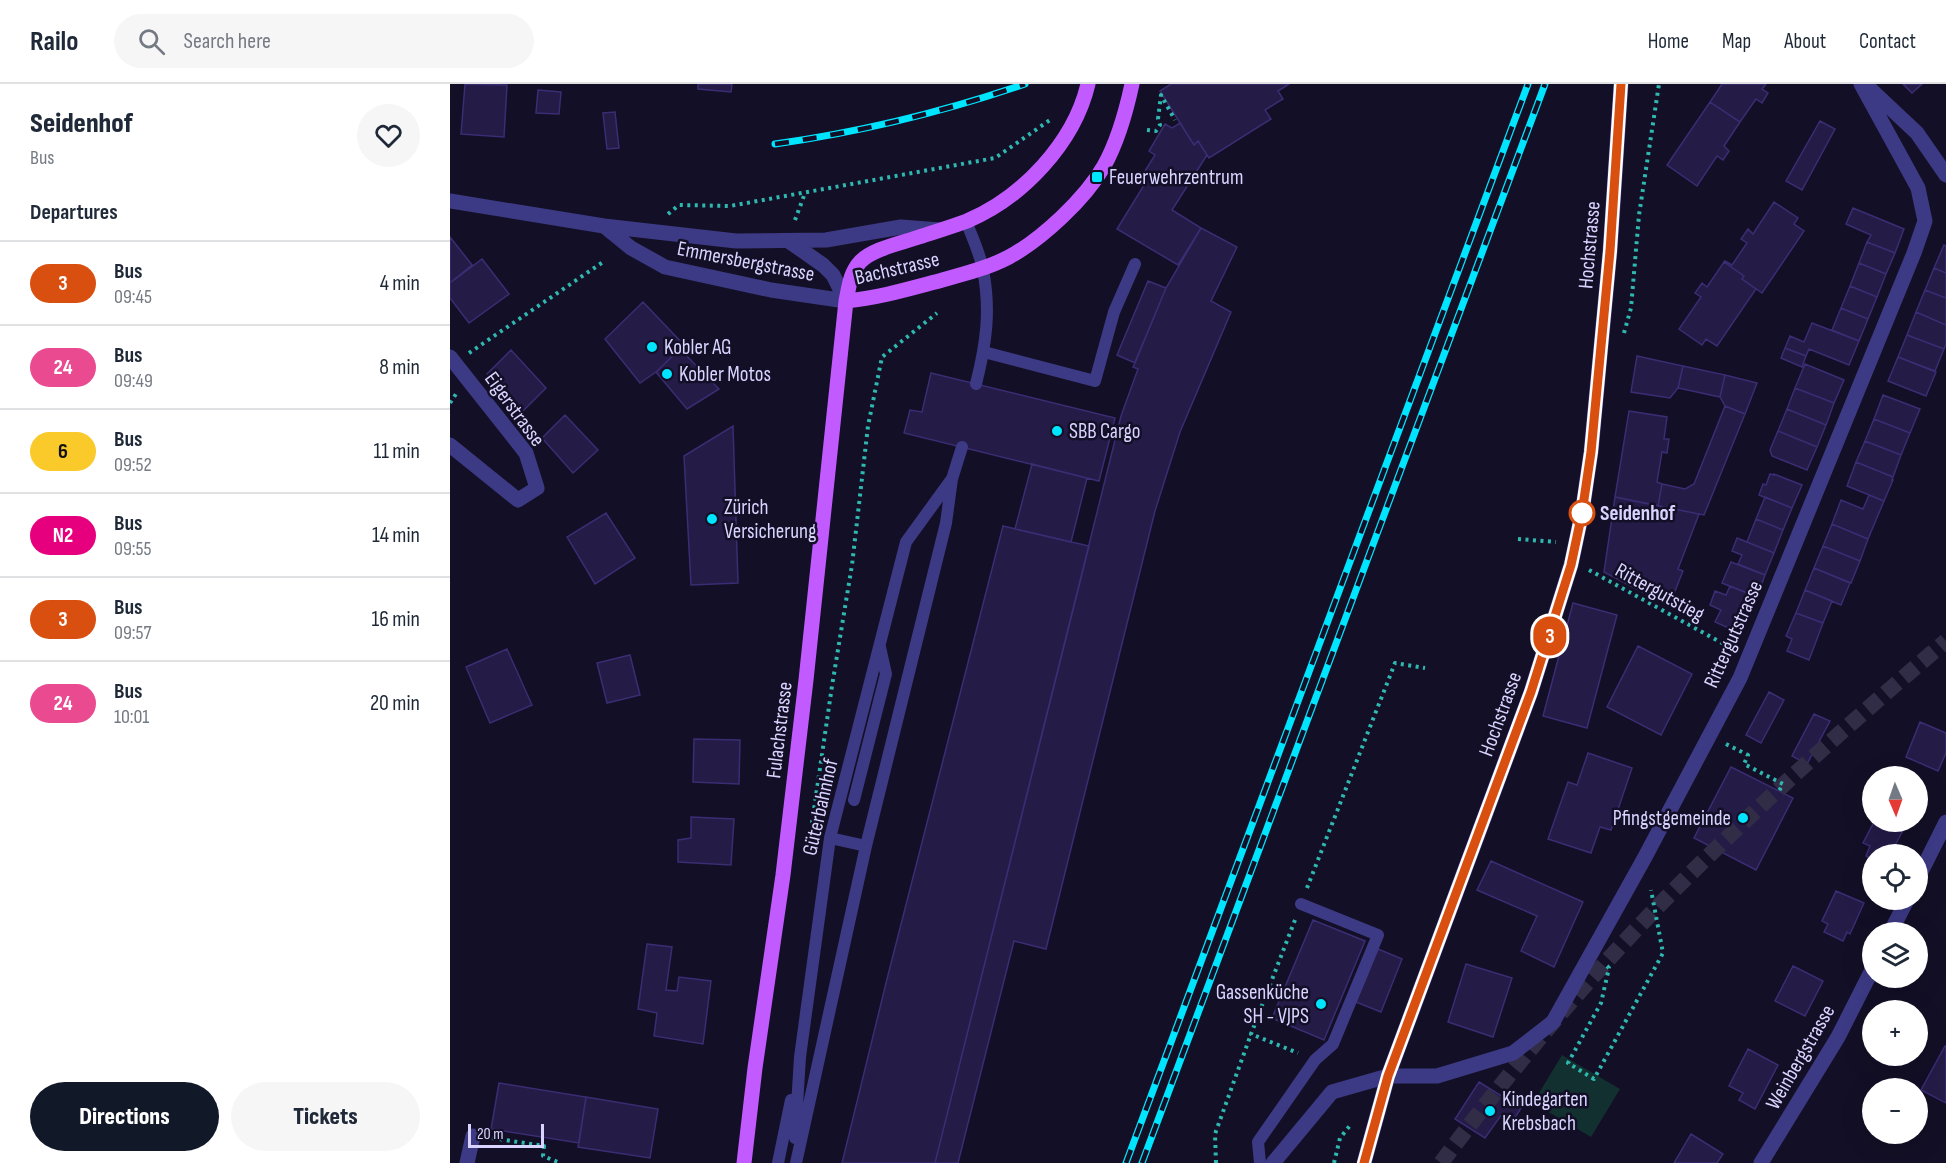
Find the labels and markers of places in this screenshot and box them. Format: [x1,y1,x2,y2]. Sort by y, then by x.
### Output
place label: Feuerwehrzentrum [1109,165,1243,190]
marker: Feuerwehrzentrum [1090,170,1104,184]
place label: Kobler AG [664,335,732,360]
marker: Kobler AG [645,340,659,354]
place label: Kobler Motos [679,362,771,387]
marker: Kobler Motos [660,367,674,381]
place label: SBB Cargo [1069,419,1140,444]
marker: SBB Cargo [1050,424,1064,438]
place label: Zürich Versicherung [724,495,816,544]
marker: Seidenhof [1569,500,1595,526]
place label: Seidenhof [1600,501,1676,526]
marker: Zürich Versicherung [705,512,719,526]
place label: Pfingstgemeinde [1613,806,1731,831]
marker: Pfingstgemeinde [1736,811,1750,825]
place label: Gassenküche SH - VJPS [1216,980,1309,1029]
marker: Gassenküche SH - VJPS [1314,997,1328,1011]
place label: Kindegarten Krebsbach [1502,1087,1588,1136]
marker: Kindegarten Krebsbach [1483,1104,1497,1118]

